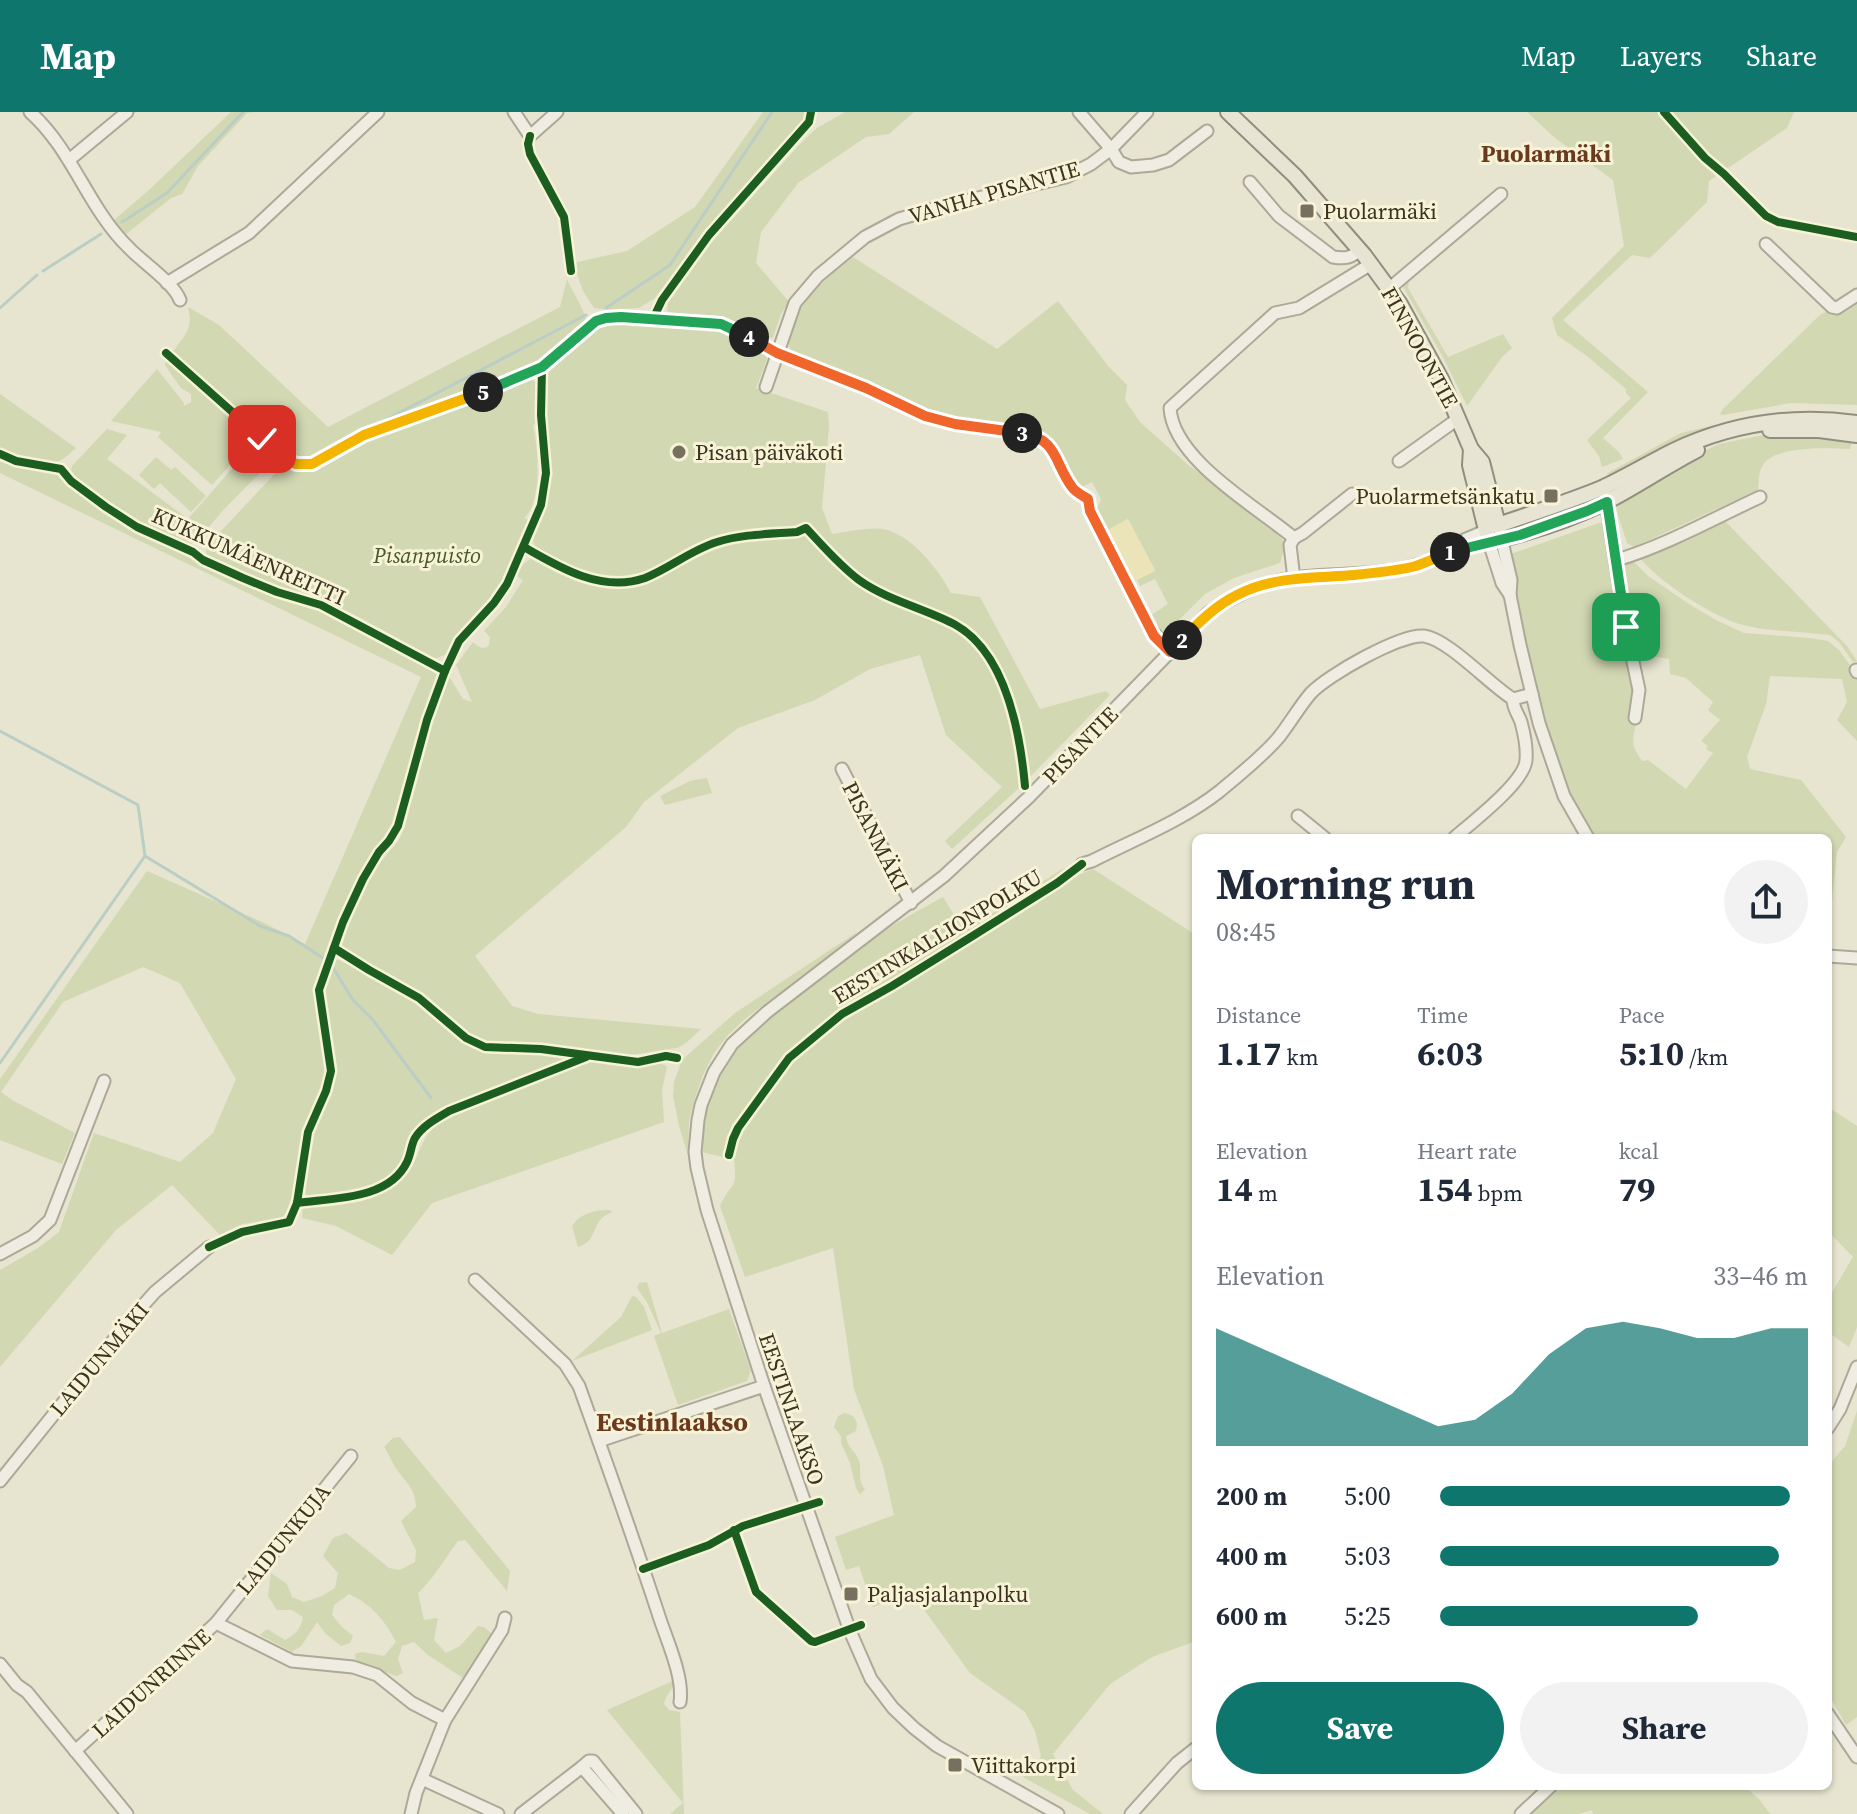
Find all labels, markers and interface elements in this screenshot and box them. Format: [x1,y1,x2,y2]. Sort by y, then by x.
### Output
text: Map [40,30,116,82]
text: Map [1521,37,1576,75]
text: Layers [1620,37,1702,75]
text: Share [1746,37,1817,75]
district label: Puolarmäki [1481,137,1612,170]
street label: VANHA PISANTIE [905,153,1083,231]
place label: Puolarmäki [1323,196,1437,226]
marker: Puolarmäki [1298,202,1316,220]
street label: FINNOONTIE [1374,281,1466,413]
pin: 4 [729,317,769,357]
text: 4 [743,322,755,352]
pin: 5 [463,372,503,412]
text: 5 [477,377,489,407]
pin [228,405,296,473]
pin: 3 [1002,413,1042,453]
icon: check [240,417,284,461]
text: 3 [1016,418,1028,448]
place label: Pisan päiväkoti [695,437,843,467]
marker: Pisan päiväkoti [670,443,688,461]
place label: Puolarmetsänkatu [1355,481,1535,511]
marker: Puolarmetsänkatu [1542,487,1560,505]
street label: KUKKUMÄENREITTI [147,500,351,612]
pin: 1 [1430,532,1470,572]
text: 1 [1444,537,1456,567]
park label: Pisanpuisto [372,540,481,570]
pin [1592,593,1660,661]
icon: arrive [1604,605,1648,649]
pin: 2 [1162,620,1202,660]
text: 2 [1176,625,1188,655]
street label: PISANTIE [1036,700,1124,790]
street label: PISANMÄKI [836,776,916,896]
text: Morning run [1216,853,1475,914]
button: share [1724,860,1808,944]
street label: EESTINKALLIONPOLKU [827,861,1047,1011]
text: 08:45 [1216,914,1276,950]
text: Distance [1216,1000,1301,1030]
text: Time [1417,1000,1468,1030]
text: Pace [1619,1000,1665,1030]
text: 1.17 [1216,1030,1281,1076]
text: 6:03 [1417,1030,1483,1076]
text: 5:10 [1619,1030,1684,1076]
text: km [1281,1042,1318,1072]
text: /km [1684,1042,1728,1072]
text: Elevation [1216,1136,1308,1166]
text: Heart rate [1417,1136,1517,1166]
text: kcal [1619,1136,1659,1166]
text: 14 [1216,1166,1253,1212]
text: 154 [1417,1166,1473,1212]
text: 79 [1619,1166,1656,1212]
text: m [1253,1178,1278,1208]
text: bpm [1473,1178,1523,1208]
text: Elevation [1216,1258,1325,1294]
text: 33–46 m [1713,1258,1808,1294]
street label: LAIDUNMÄKI [43,1296,155,1422]
street label: EESTINLAAKSO [752,1329,832,1489]
district label: Eestinlaakso [596,1404,748,1440]
street label: LAIDUNKUJA [229,1477,337,1601]
text: 200 m [1216,1478,1287,1514]
text: 5:00 [1344,1478,1391,1514]
text: 400 m [1216,1538,1287,1574]
text: 5:03 [1344,1538,1391,1574]
place label: Paljasjalanpolku [867,1579,1029,1609]
marker: Paljasjalanpolku [842,1585,860,1603]
text: 600 m [1216,1598,1287,1634]
text: 5:25 [1344,1598,1391,1634]
street label: LAIDUNRINNE [85,1622,217,1744]
button: Save [1216,1682,1504,1774]
button: Share [1520,1682,1808,1774]
place label: Viittakorpi [971,1750,1076,1780]
marker: Viittakorpi [946,1756,964,1774]

